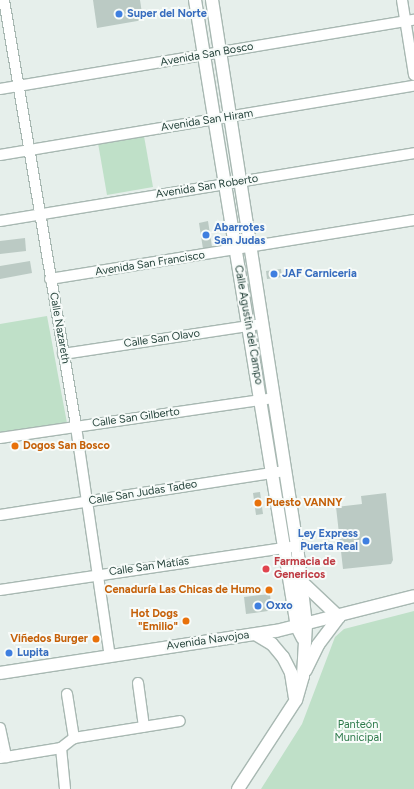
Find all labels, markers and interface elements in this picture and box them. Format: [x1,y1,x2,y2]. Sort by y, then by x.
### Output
place label: Super del Norte [127,7,207,21]
marker: Super del Norte [114,9,124,19]
street label: Avenida San Bosco [159,40,255,70]
street label: Avenida San Hiram [160,107,254,135]
street label: Avenida San Roberto [155,172,259,202]
place label: Abarrotes San Judas [214,222,265,248]
marker: Abarrotes San Judas [201,230,211,240]
street label: Avenida San Francisco [94,249,206,279]
street label: Calle Agustín del Campo [231,264,265,386]
place label: JAF Carniceria [282,267,357,281]
marker: JAF Carniceria [269,269,279,279]
street label: Calle Nazareth [46,291,72,365]
street label: Calle San Olavo [123,327,201,351]
street label: Calle San Gilberto [91,405,181,431]
place label: Dogos San Bosco [23,439,110,453]
marker: Dogos San Bosco [10,441,20,451]
street label: Calle San Judas Tadeo [88,478,198,508]
place label: Puesto VANNY [266,496,342,510]
marker: Puesto VANNY [253,498,263,508]
place label: Ley Express Puerta Real [298,528,358,554]
marker: Ley Express Puerta Real [361,536,371,546]
street label: Calle San Matías [108,555,190,579]
place label: Farmacia de Genericos [274,556,336,582]
marker: Farmacia de Genericos [261,564,271,574]
place label: Cenaduría Las Chicas de Humo [105,583,261,597]
marker: Cenaduría Las Chicas de Humo [264,585,274,595]
place label: Oxxo [266,599,293,613]
marker: Oxxo [253,601,263,611]
place label: Hot Dogs "Emilio" [130,608,178,634]
marker: Hot Dogs "Emilio" [181,616,191,626]
street label: Avenida Navojoa [166,629,250,653]
place label: Viñedos Burger [10,632,88,646]
marker: Viñedos Burger [91,634,101,644]
place label: Lupita [17,646,49,660]
marker: Lupita [4,648,14,658]
park label: Panteón Municipal [334,719,382,745]

